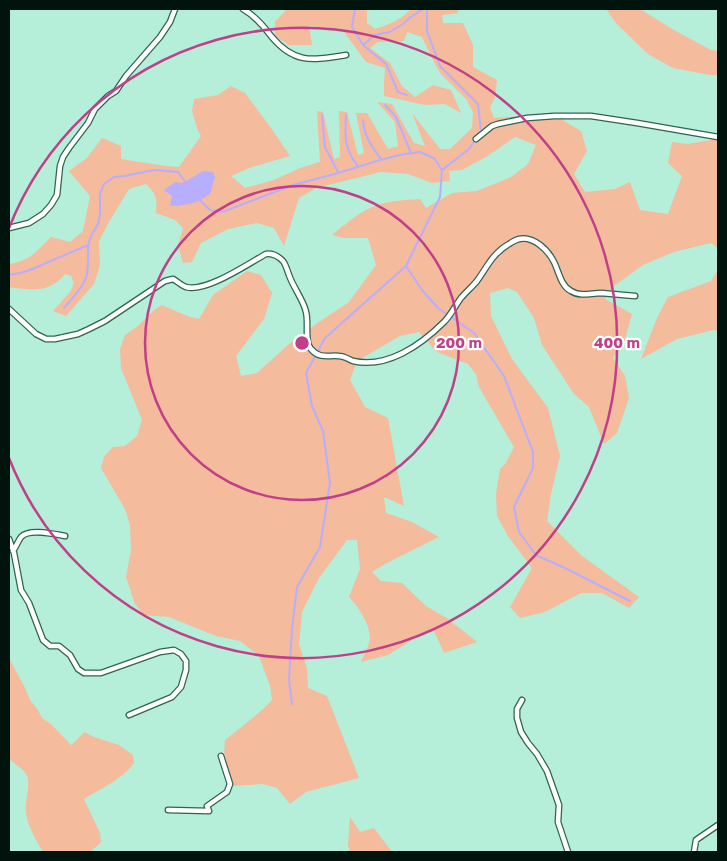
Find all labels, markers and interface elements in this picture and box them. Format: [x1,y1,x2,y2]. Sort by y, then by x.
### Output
text: 200 m [436,333,482,351]
text: 400 m [594,333,640,351]
centre of rings [293,334,311,352]

